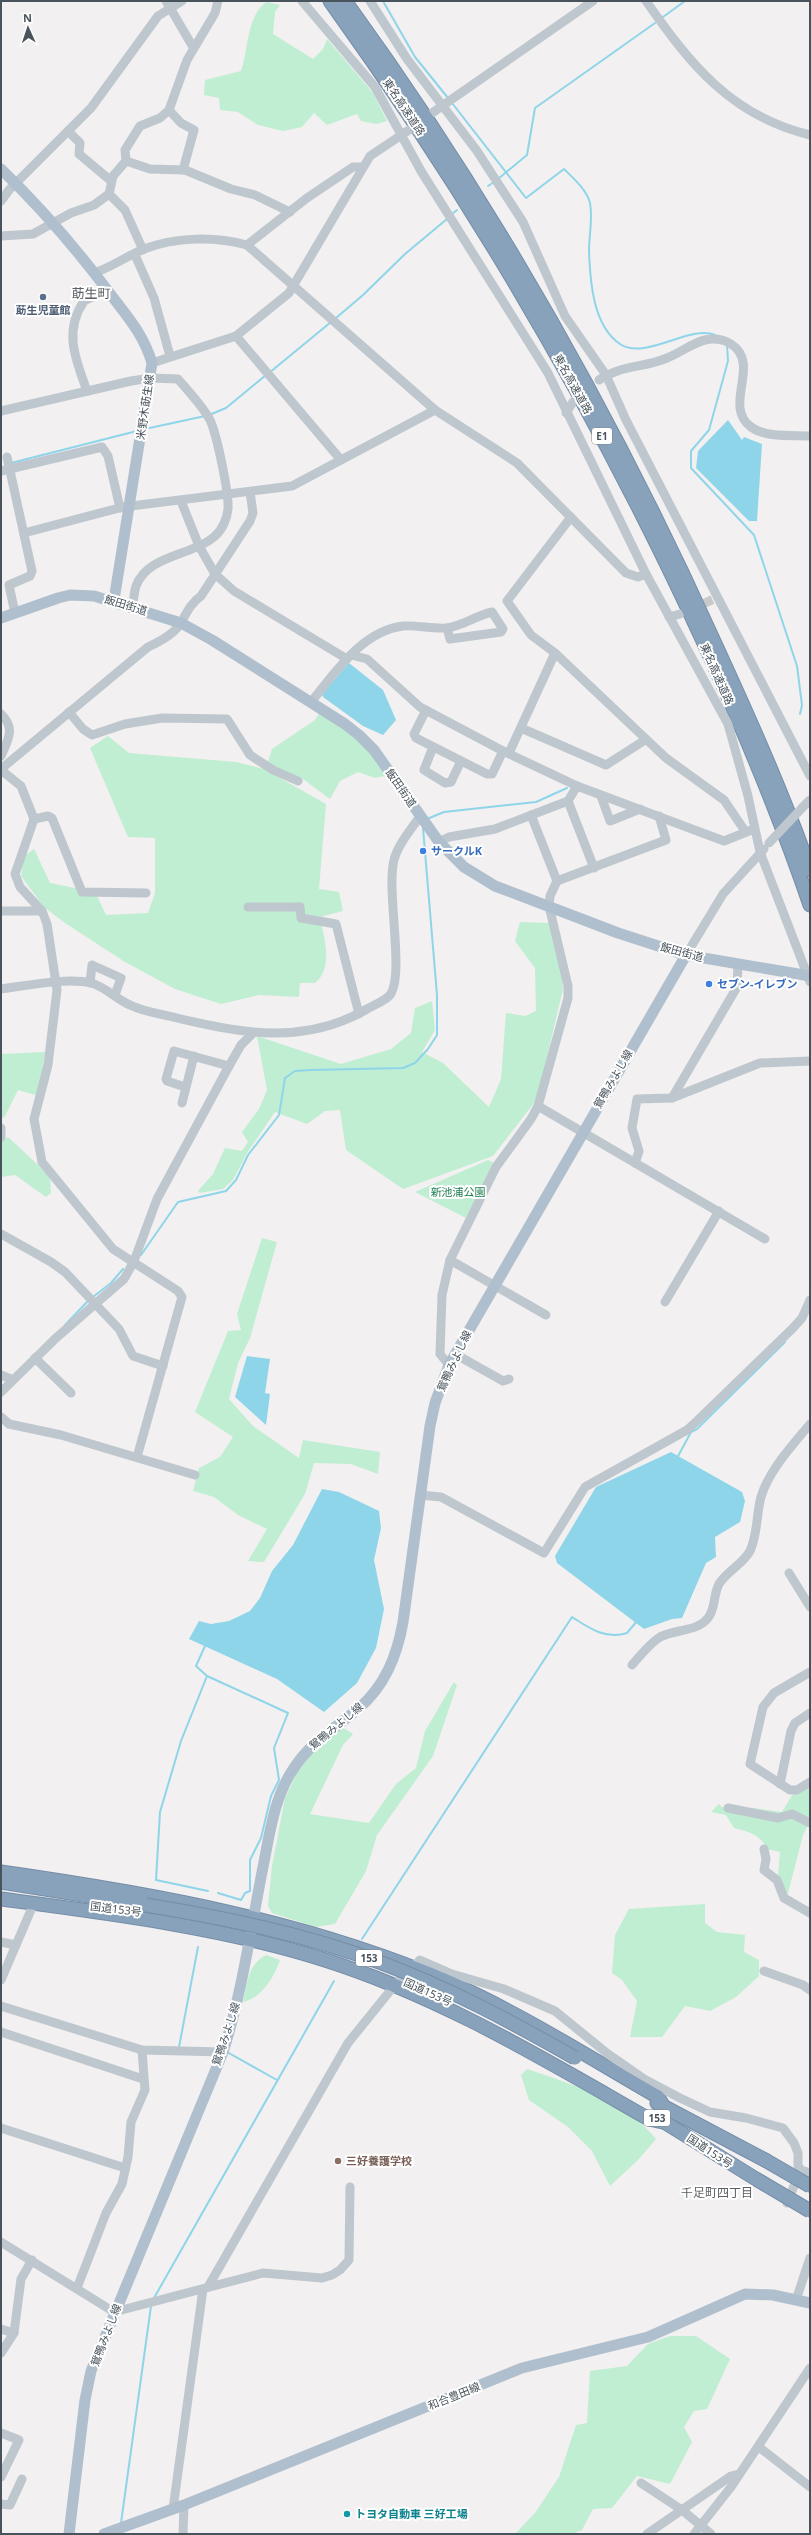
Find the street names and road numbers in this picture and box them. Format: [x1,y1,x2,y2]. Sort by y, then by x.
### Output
street label: 東名高速道路 [380,75,429,138]
street label: 東名高速道路 [551,351,596,416]
street label: 米野木莇生線 [132,373,157,441]
road number: E1 [592,428,612,444]
street label: 飯田街道 [103,591,149,618]
street label: 東名高速道路 [697,641,738,707]
street label: 飯田街道 [383,765,420,810]
street label: 飯田街道 [659,939,705,964]
street label: 鴛鴨みよし線 [590,1046,636,1111]
street label: 鴛鴨みよし線 [433,1328,474,1394]
street label: 鴛鴨みよし線 [306,1699,366,1753]
street label: 国道153号 [89,1898,143,1919]
road number: 153 [356,1950,382,1966]
street label: 国道153号 [401,1974,455,2009]
street label: 鴛鴨みよし線 [208,2000,243,2068]
road number: 153 [644,2110,670,2126]
street label: 国道153号 [684,2130,736,2171]
street label: 鴛鴨みよし線 [87,2301,124,2368]
street label: 和合豊田線 [426,2378,482,2413]

